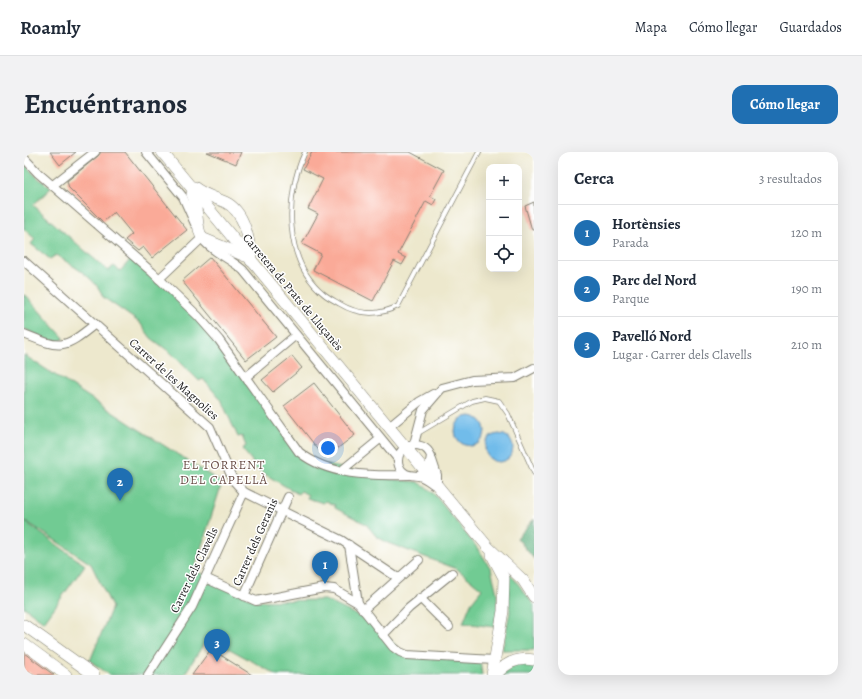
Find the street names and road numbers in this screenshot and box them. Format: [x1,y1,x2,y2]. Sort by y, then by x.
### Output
street label: Carretera de Prats de Lluçanès [239,230,347,354]
street label: Carrer de les Magnolies [126,335,222,424]
street label: Carrer dels Geranis [228,495,282,588]
street label: Carrer dels Clavells [166,524,222,616]

